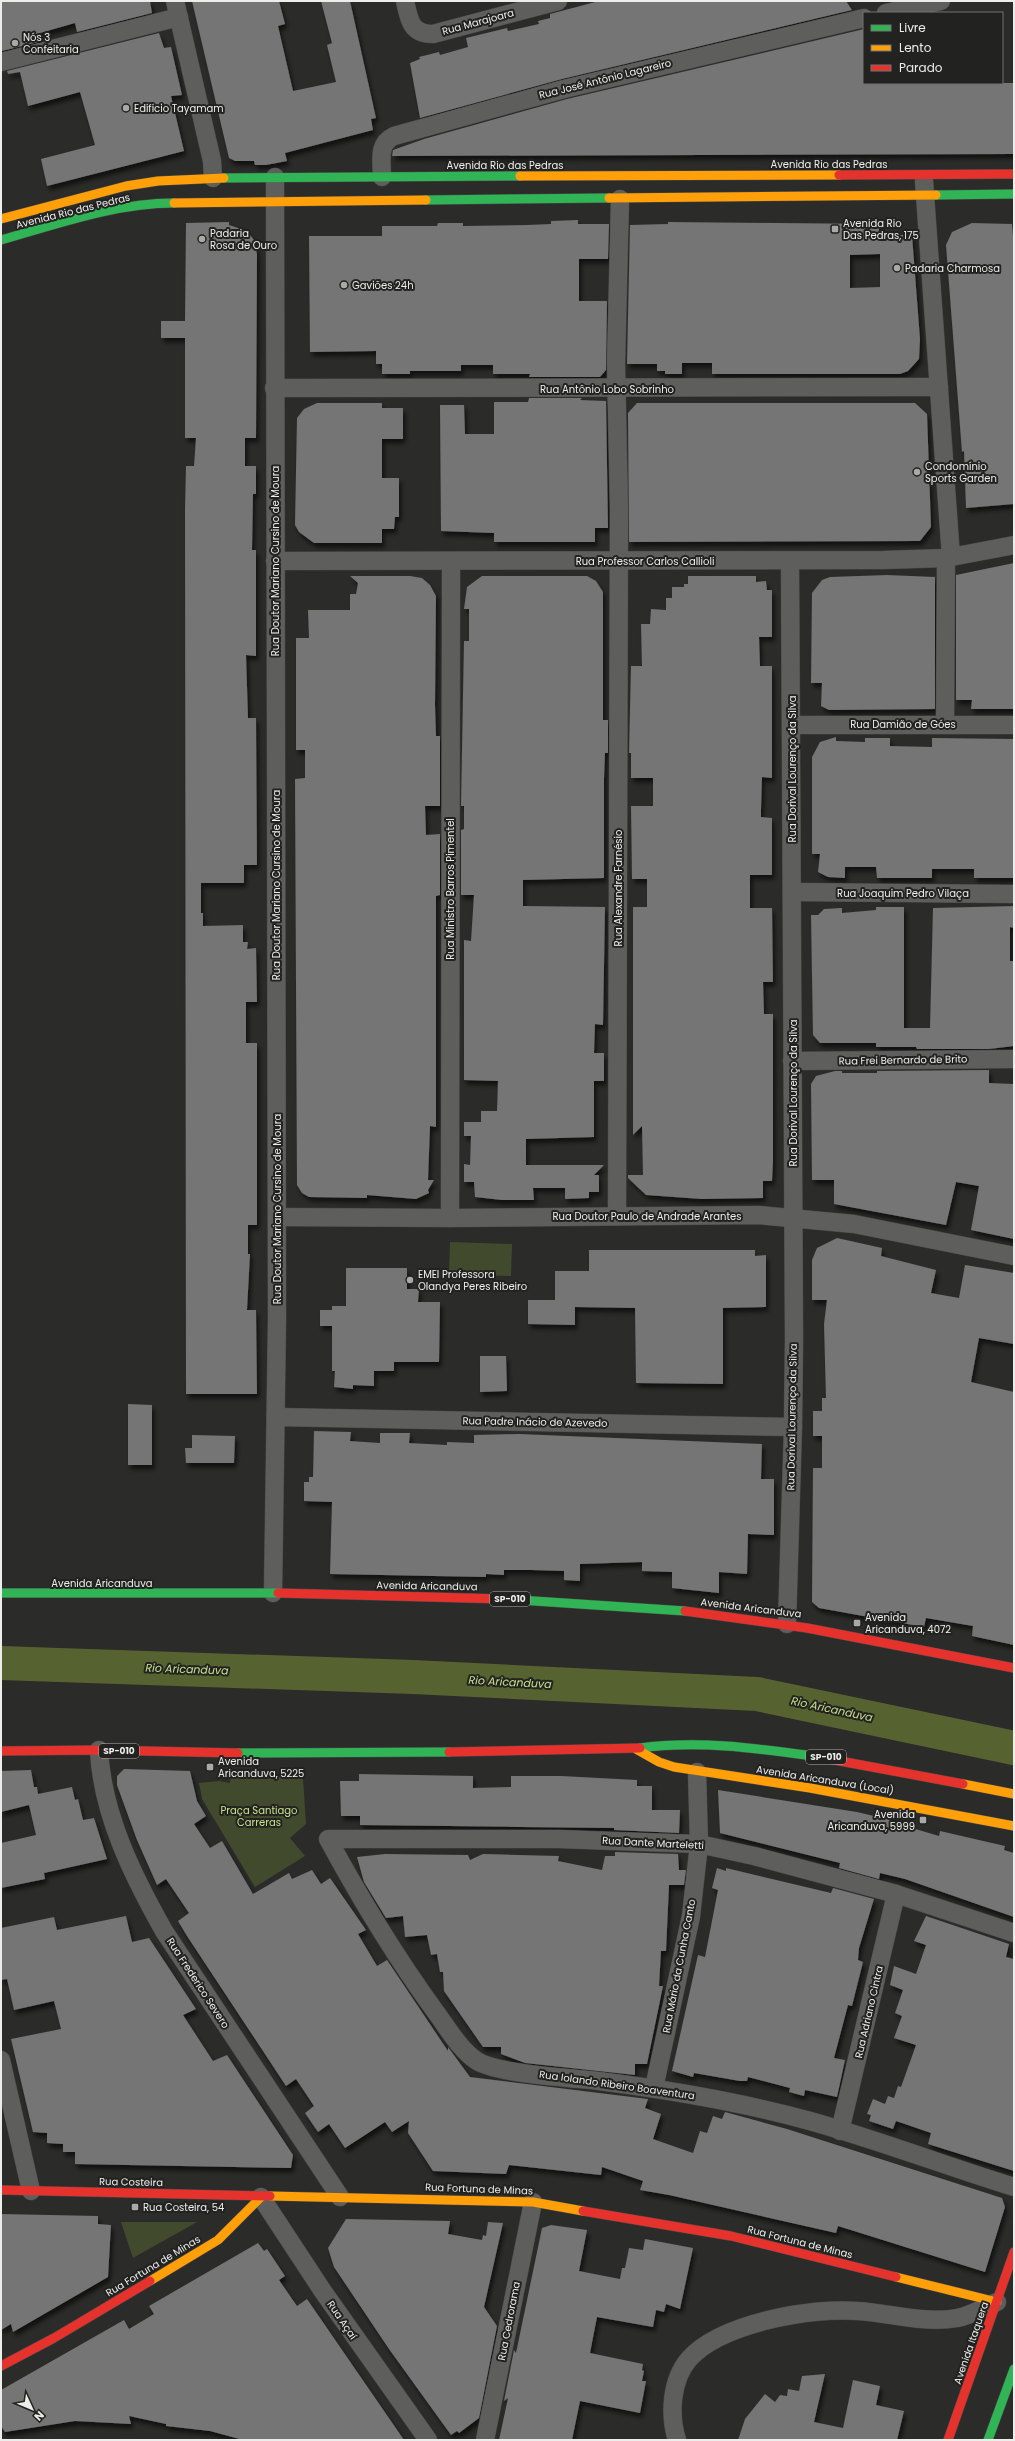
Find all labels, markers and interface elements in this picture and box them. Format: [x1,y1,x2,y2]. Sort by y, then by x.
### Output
street label: Rua Marajoara [440,5,516,39]
legend [863,12,1003,84]
text: Livre [899,19,926,36]
place label: Nós 3 Confeitaria [23,30,79,57]
marker: Nós 3 Confeitaria [10,38,20,48]
text: Lento [899,39,932,56]
street label: Rua José Antônio Lagareiro [537,55,673,103]
text: Parado [899,59,943,76]
place label: Edificio Tayamam [134,101,224,116]
marker: Edificio Tayamam [121,103,131,113]
street label: Avenida Rio das Pedras [770,157,888,172]
street label: Avenida Rio das Pedras [446,158,564,173]
street label: Avenida Rio das Pedras [14,190,132,232]
place label: Avenida Rio Das Pedras, 175 [843,216,919,243]
marker: Avenida Rio Das Pedras, 175 [830,224,840,234]
place label: Padaria Rosa de Ouro [210,226,277,253]
marker: Padaria Rosa de Ouro [197,234,207,244]
place label: Padaria Charmosa [905,261,1000,276]
marker: Padaria Charmosa [892,263,902,273]
place label: Gaviões 24h [352,278,414,293]
marker: Gaviões 24h [339,280,349,290]
street label: Rua Antônio Lobo Sobrinho [540,382,674,397]
place label: Condomínio Sports Garden [925,459,997,486]
street label: Rua Doutor Mariano Cursino de Moura [268,466,283,656]
marker: Condomínio Sports Garden [912,467,922,477]
street label: Rua Professor Carlos Callioli [576,554,714,569]
street label: Rua Dorival Lourenço da Silva [785,695,800,843]
street label: Rua Damião de Góes [850,717,956,732]
street label: Rua Doutor Mariano Cursino de Moura [269,790,284,980]
street label: Rua Ministro Barros Pimentel [443,818,458,960]
street label: Rua Alexandre Farnésio [611,830,626,946]
street label: Rua Joaquim Pedro Vilaça [837,886,969,901]
street label: Rua Dorival Lourenço da Silva [786,1019,801,1167]
street label: Rua Frei Bernardo de Brito [838,1051,968,1069]
street label: Rua Doutor Mariano Cursino de Moura [270,1114,285,1304]
street label: Rua Doutor Paulo de Andrade Arantes [552,1209,742,1224]
place label: EMEI Professora Olandya Peres Ribeiro [418,1267,527,1294]
marker: EMEI Professora Olandya Peres Ribeiro [405,1275,415,1285]
street label: Rua Dorival Lourenço da Silva [783,1343,801,1491]
street label: Rua Padre Inácio de Azevedo [462,1413,608,1431]
street label: Avenida Aricanduva [51,1576,153,1591]
street label: Avenida Aricanduva [376,1578,478,1594]
road number: SP-010 [490,1592,530,1606]
street label: Avenida Aricanduva [700,1594,802,1622]
place label: Avenida Aricanduva, 4072 [865,1610,951,1637]
marker: Avenida Aricanduva, 4072 [852,1618,862,1628]
water label: Rio Aricanduva [145,1660,229,1678]
water label: Rio Aricanduva [468,1672,553,1692]
water label: Rio Aricanduva [790,1693,875,1726]
road number: SP-010 [99,1744,139,1758]
road number: SP-010 [806,1750,846,1764]
place label: Avenida Aricanduva, 5225 [218,1754,304,1781]
marker: Avenida Aricanduva, 5225 [205,1762,215,1772]
street label: Avenida Aricanduva (Local) [755,1762,895,1798]
park label: Praça Santiago Carreras [221,1803,297,1830]
place label: Avenida Aricanduva, 5999 [827,1807,915,1834]
marker: Avenida Aricanduva, 5999 [918,1815,928,1825]
street label: Rua Dante Marteletti [602,1833,704,1853]
street label: Rua Mário da Cunha Canto [659,1898,699,2034]
street label: Rua Frederico Severo [163,1935,233,2031]
street label: Rua Adriano Cintra [851,1964,887,2060]
street label: Rua Iolando Ribeiro Boaventura [538,2067,696,2103]
street label: Rua Costeira [99,2174,163,2190]
street label: Rua Fortuna de Minas [425,2180,533,2198]
place label: Rua Costeira, 54 [143,2200,224,2215]
marker: Rua Costeira, 54 [130,2202,140,2212]
street label: Rua Fortuna de Minas [746,2222,854,2262]
street label: Rua Fortuna de Minas [103,2232,203,2300]
street label: Rua Cedrorama [494,2280,524,2362]
street label: Rua Açaí [323,2298,361,2343]
street label: Avenida Itaquera [950,2300,992,2386]
north arrow [12,2389,52,2429]
text: N [31,2407,48,2424]

